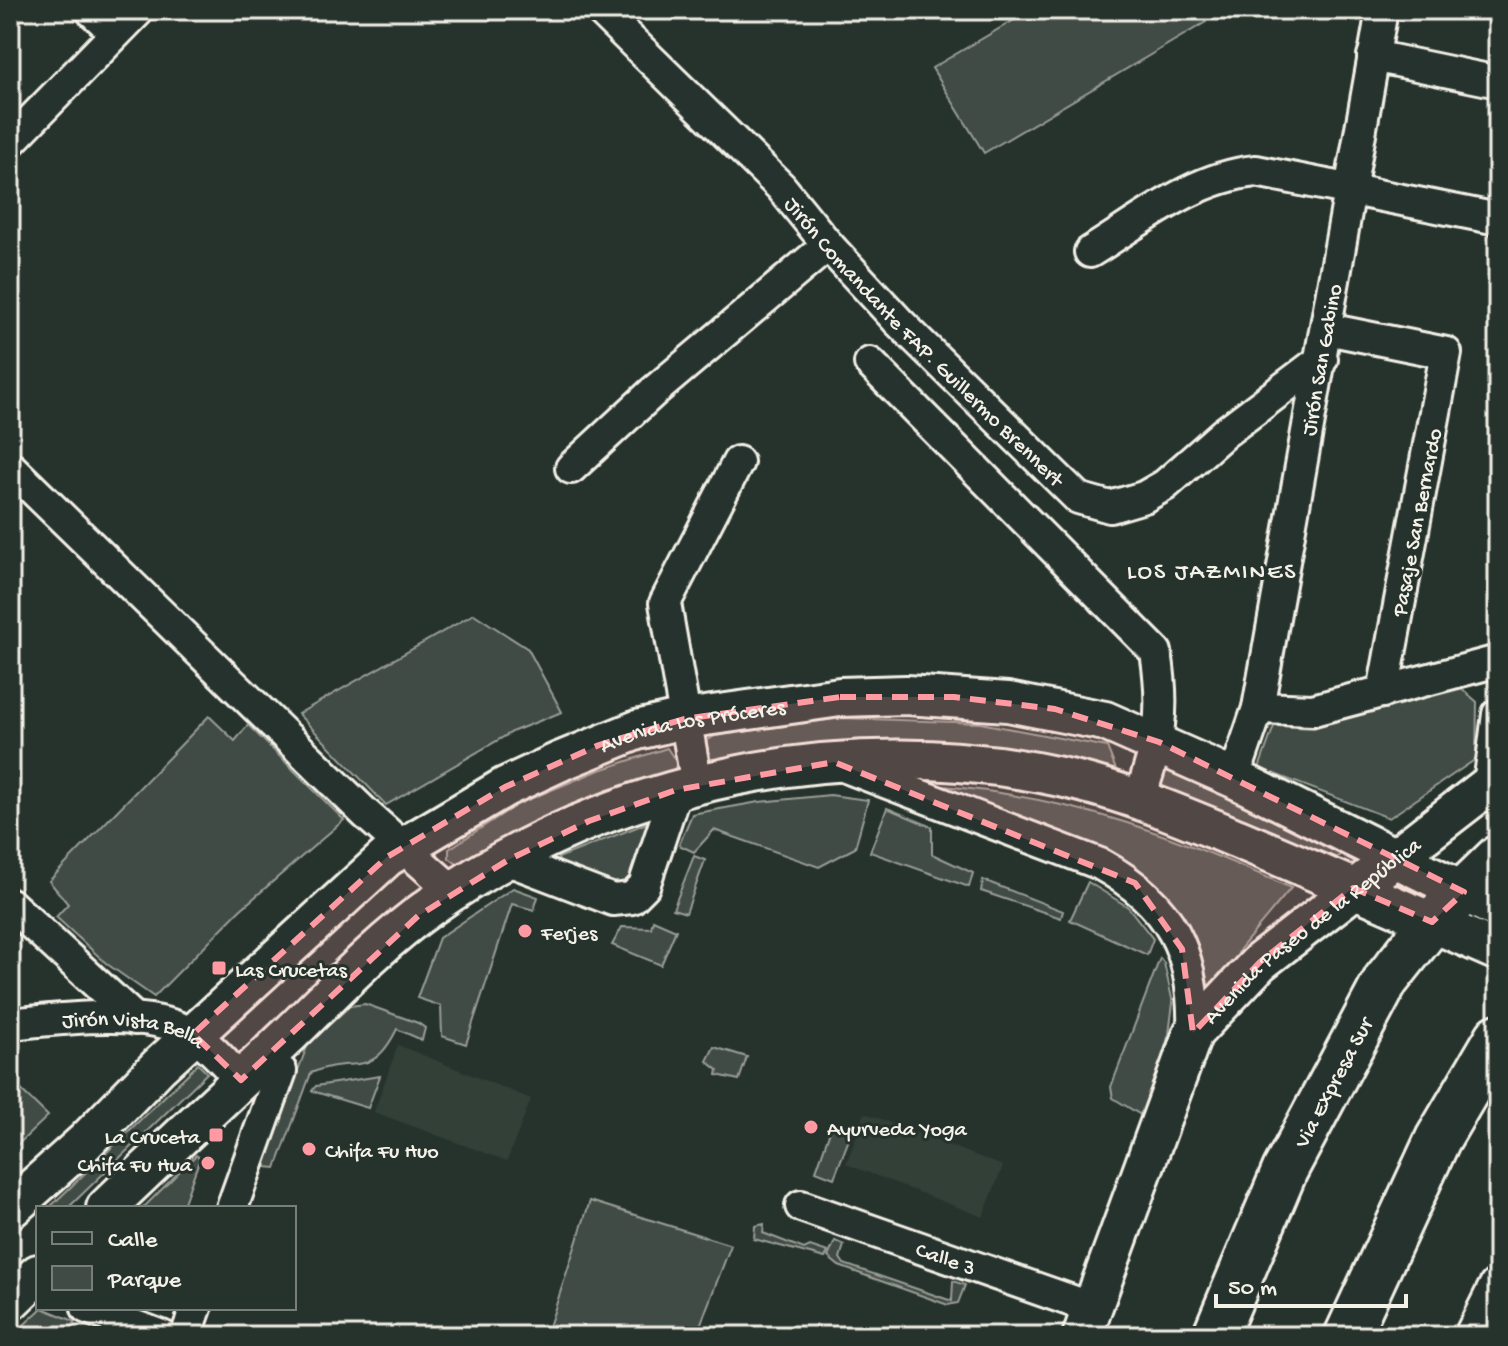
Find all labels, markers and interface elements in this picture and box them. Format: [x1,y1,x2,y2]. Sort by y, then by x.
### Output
street label: Jirón Comandante FAP. Guillermo Brennert [777,193,1069,495]
street label: Jirón San Gabino [1298,282,1350,438]
street label: Pasaje San Bernardo [1388,427,1450,620]
district label: LOS JAZMINES [1127,559,1297,588]
street label: Avenida Los Próceres [597,696,788,761]
street label: Avenida Paseo de la República [1199,833,1428,1031]
marker: Ferjes [516,922,534,940]
place label: Ferjes [540,922,598,948]
marker: Las Crucetas [210,959,228,977]
place label: Las Crucetas [235,959,348,985]
street label: Jirón Vista Bella [61,1008,210,1057]
street label: Via Expresa Sur [1290,1012,1382,1154]
marker: Ayurveda Yoga [802,1118,820,1136]
place label: Ayurveda Yoga [827,1118,967,1144]
place label: La Cruceta [104,1126,201,1152]
marker: La Cruceta [207,1126,225,1144]
marker: Chifa Fu Huo [300,1140,318,1158]
place label: Chifa Fu Huo [325,1140,439,1166]
place label: Chifa Fu Hua [77,1154,193,1180]
marker: Chifa Fu Hua [199,1154,217,1172]
legend [36,1206,296,1310]
text: Calle [108,1227,158,1256]
street label: Calle 3 [912,1238,979,1283]
scale bar [1216,1258,1406,1308]
text: Parque [107,1267,182,1296]
text: 50 m [1228,1275,1277,1304]

